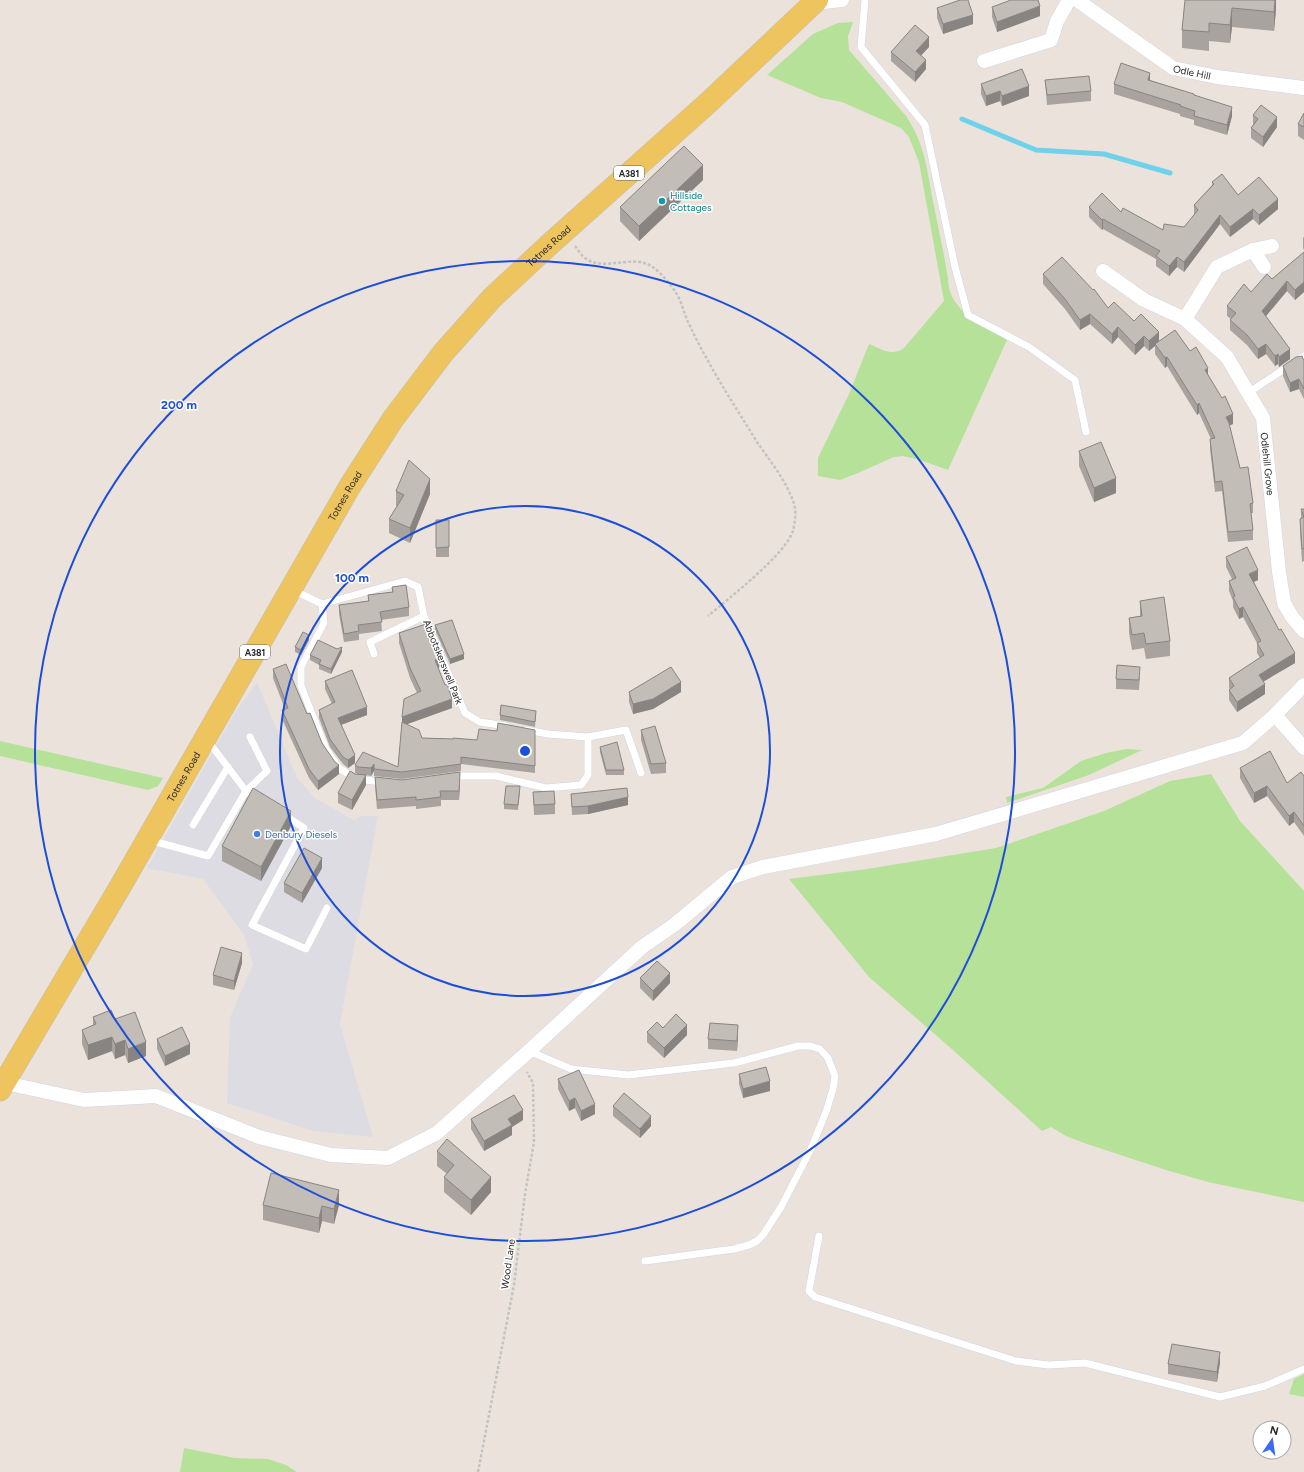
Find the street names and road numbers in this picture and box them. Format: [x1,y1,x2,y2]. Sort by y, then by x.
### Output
street label: Odle Hill [1172,62,1212,82]
road number: A381 [614,166,644,180]
street label: Totnes Road [523,222,573,269]
street label: Odlehill Grove [1258,432,1278,497]
street label: Totnes Road [325,468,365,523]
street label: Abbotskerswell Park [420,618,466,706]
road number: A381 [240,645,270,659]
street label: Totnes Road [164,749,203,804]
street label: Wood Lane [498,1238,518,1290]

